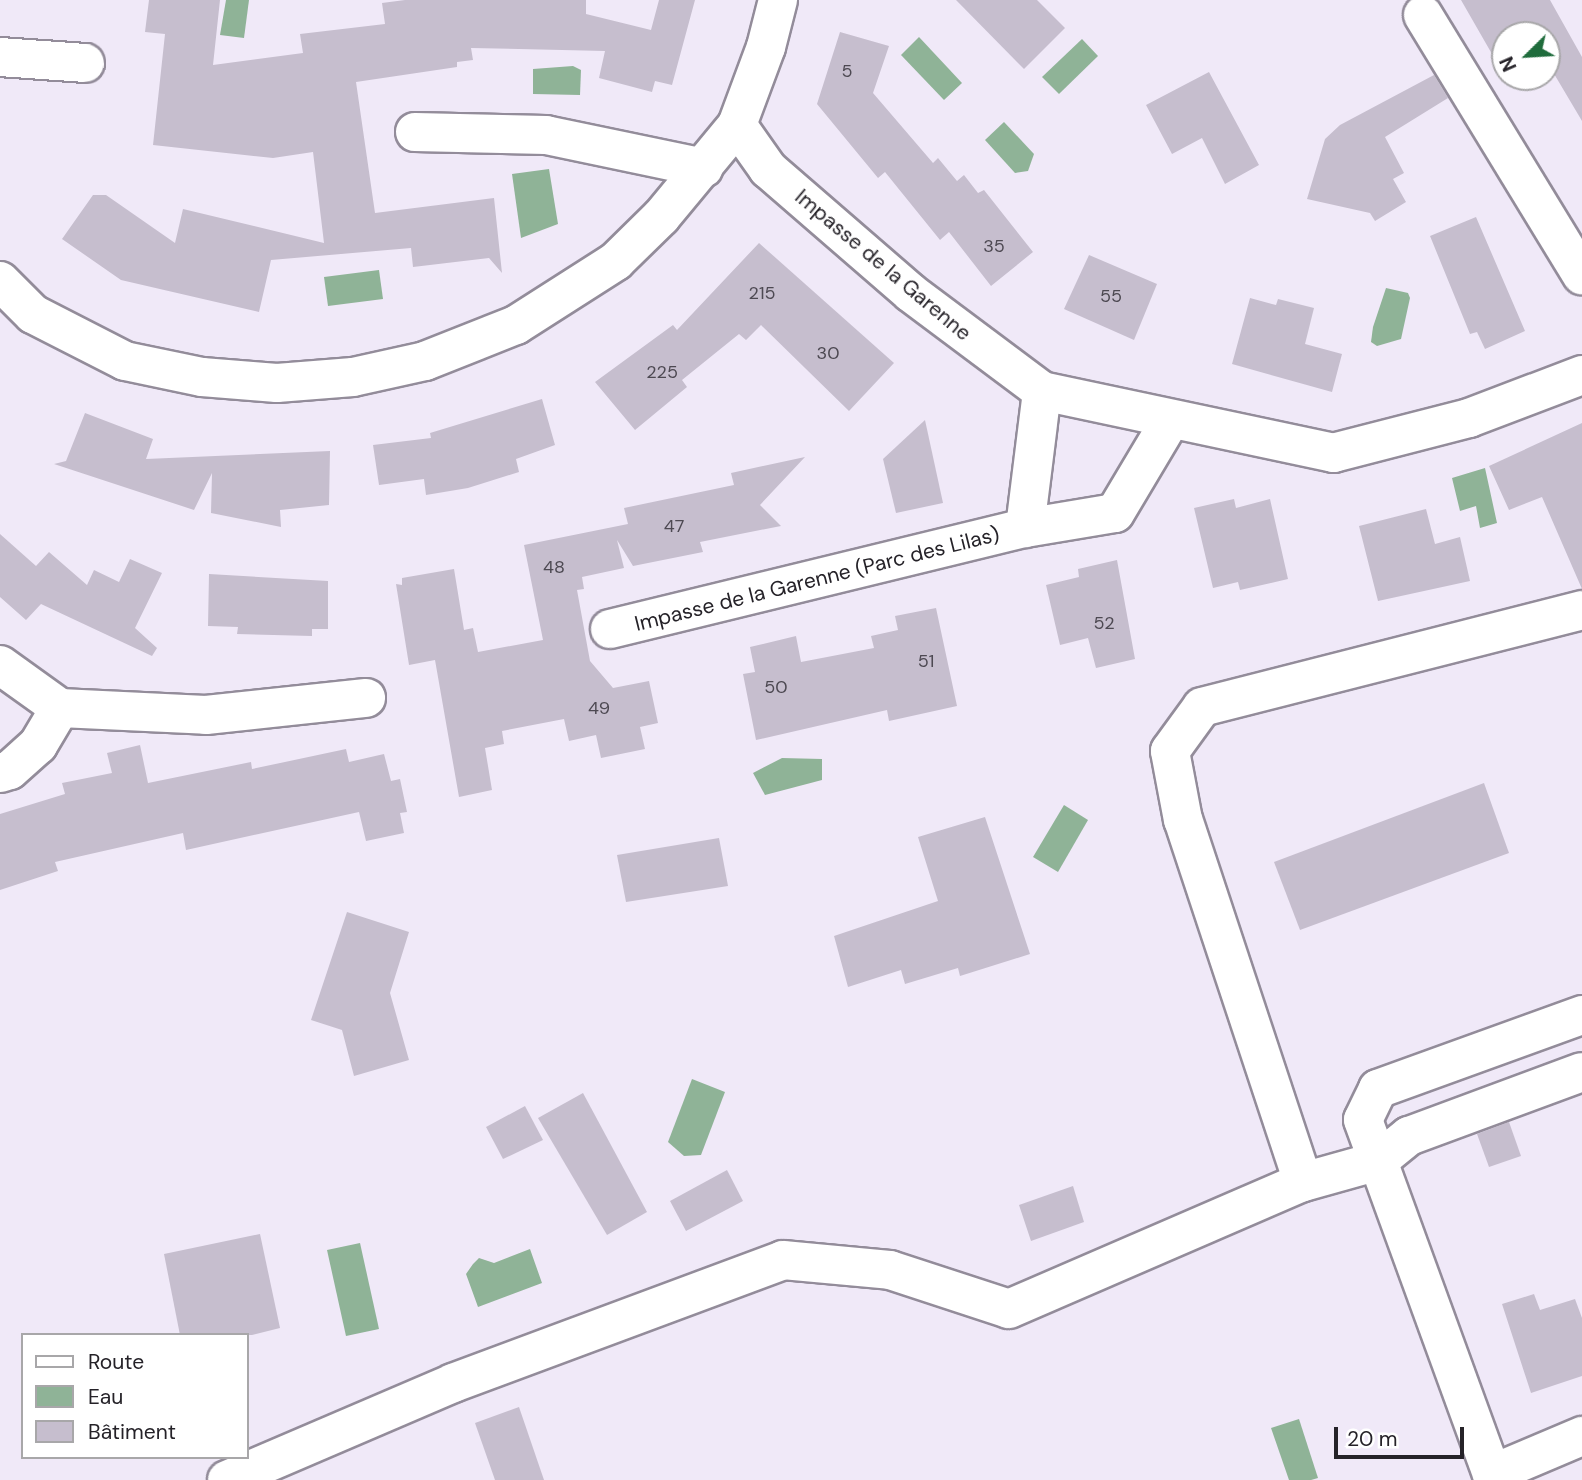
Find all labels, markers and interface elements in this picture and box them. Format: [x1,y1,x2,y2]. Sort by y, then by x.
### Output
north arrow [1491,21,1561,91]
text: N [1494,53,1522,75]
house number: 5 [842,60,852,82]
street label: Impasse de la Garenne [790,184,976,346]
house number: 35 [983,235,1005,257]
house number: 215 [749,282,775,304]
house number: 55 [1100,285,1122,307]
house number: 30 [817,342,839,364]
house number: 225 [646,361,678,383]
house number: 47 [664,515,684,537]
street label: Impasse de la Garenne (Parc des Lilas) [632,521,1002,637]
house number: 48 [543,556,565,578]
house number: 52 [1093,612,1115,634]
house number: 51 [918,650,934,672]
house number: 50 [764,676,788,698]
house number: 49 [588,697,610,719]
legend [21,1333,248,1459]
text: Route [88,1348,144,1376]
text: Eau [88,1383,123,1411]
scale bar [1337,1414,1466,1458]
text: Bâtiment [88,1418,176,1446]
text: 20 m [1347,1425,1398,1453]

